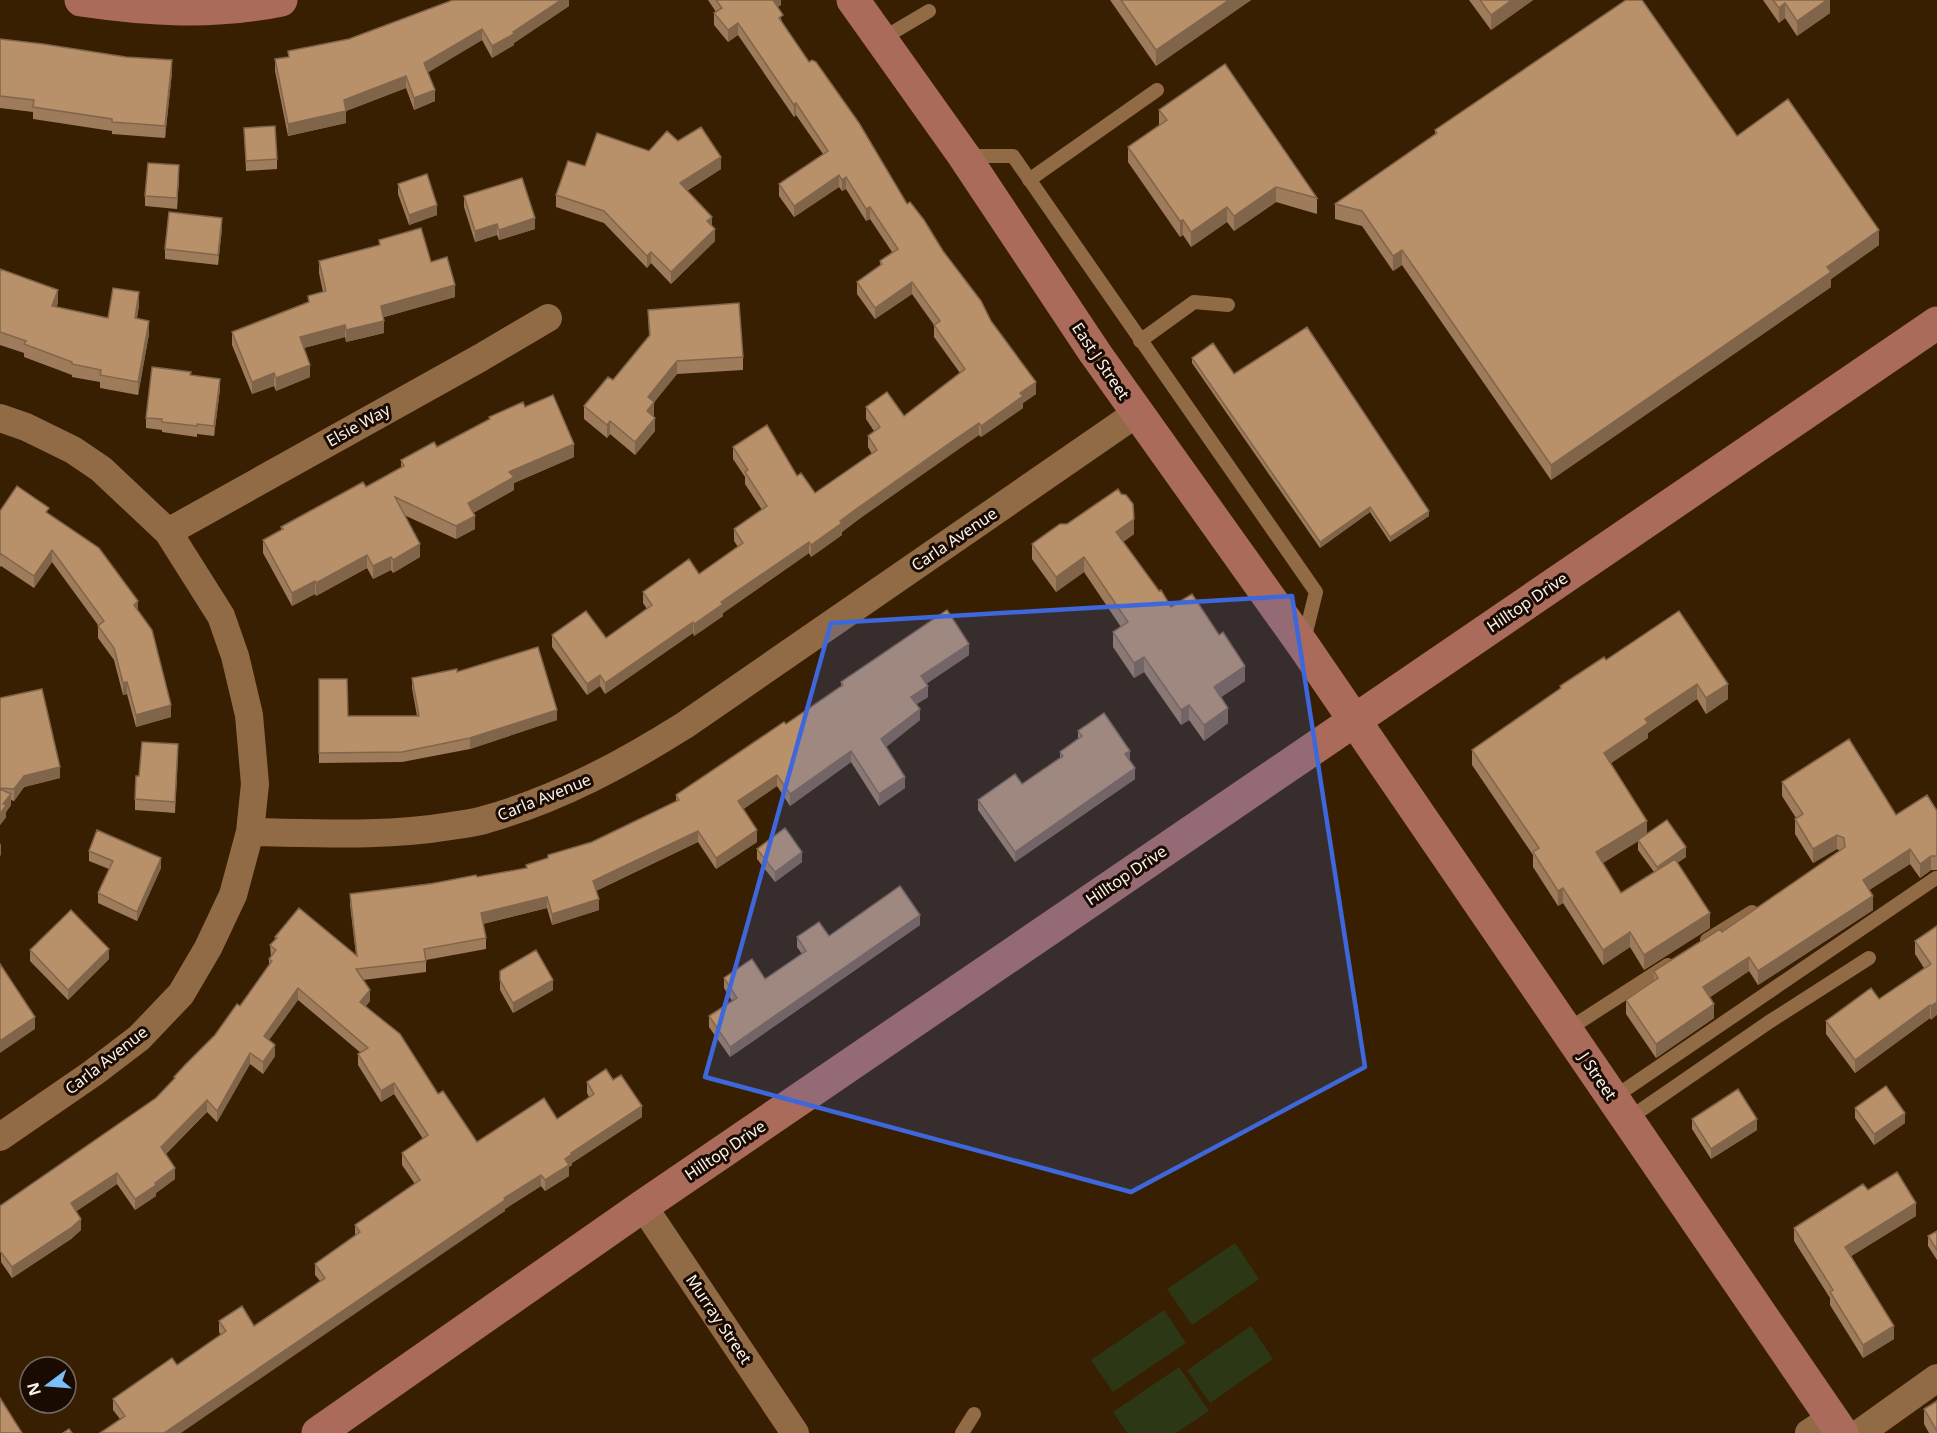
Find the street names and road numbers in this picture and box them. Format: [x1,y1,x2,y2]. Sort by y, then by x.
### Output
street label: East J Street [1067,318,1135,404]
street label: Elsie Way [322,398,395,452]
street label: Carla Avenue [907,502,1001,576]
street label: Hilltop Drive [1482,567,1572,637]
street label: Carla Avenue [494,768,594,826]
street label: Hilltop Drive [1081,840,1171,910]
street label: Carla Avenue [60,1021,152,1099]
street label: J Street [1573,1046,1622,1104]
street label: Hilltop Drive [680,1115,770,1185]
street label: Murray Street [681,1270,757,1368]

